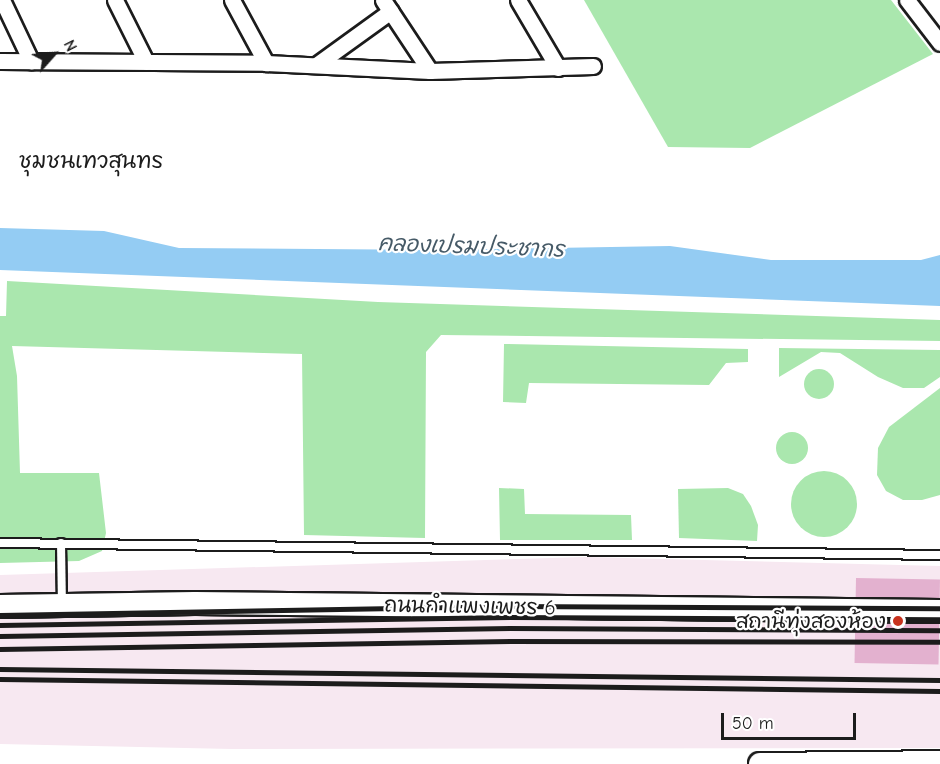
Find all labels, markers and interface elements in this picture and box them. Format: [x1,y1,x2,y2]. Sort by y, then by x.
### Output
north arrow [24,24,84,84]
text: N [60,37,80,55]
district label: ชุมชนเทวสุนทร [19,149,163,175]
water label: คลองเปรมประชากร [377,231,565,263]
street label: ถนนกำแพงเพชร 6 [384,592,556,620]
place label: สถานีทุ่งสองห้อง [736,608,886,634]
marker: สถานีทุ่งสองห้อง [891,614,905,628]
scale bar [724,701,859,739]
text: 50 m [732,713,774,734]

